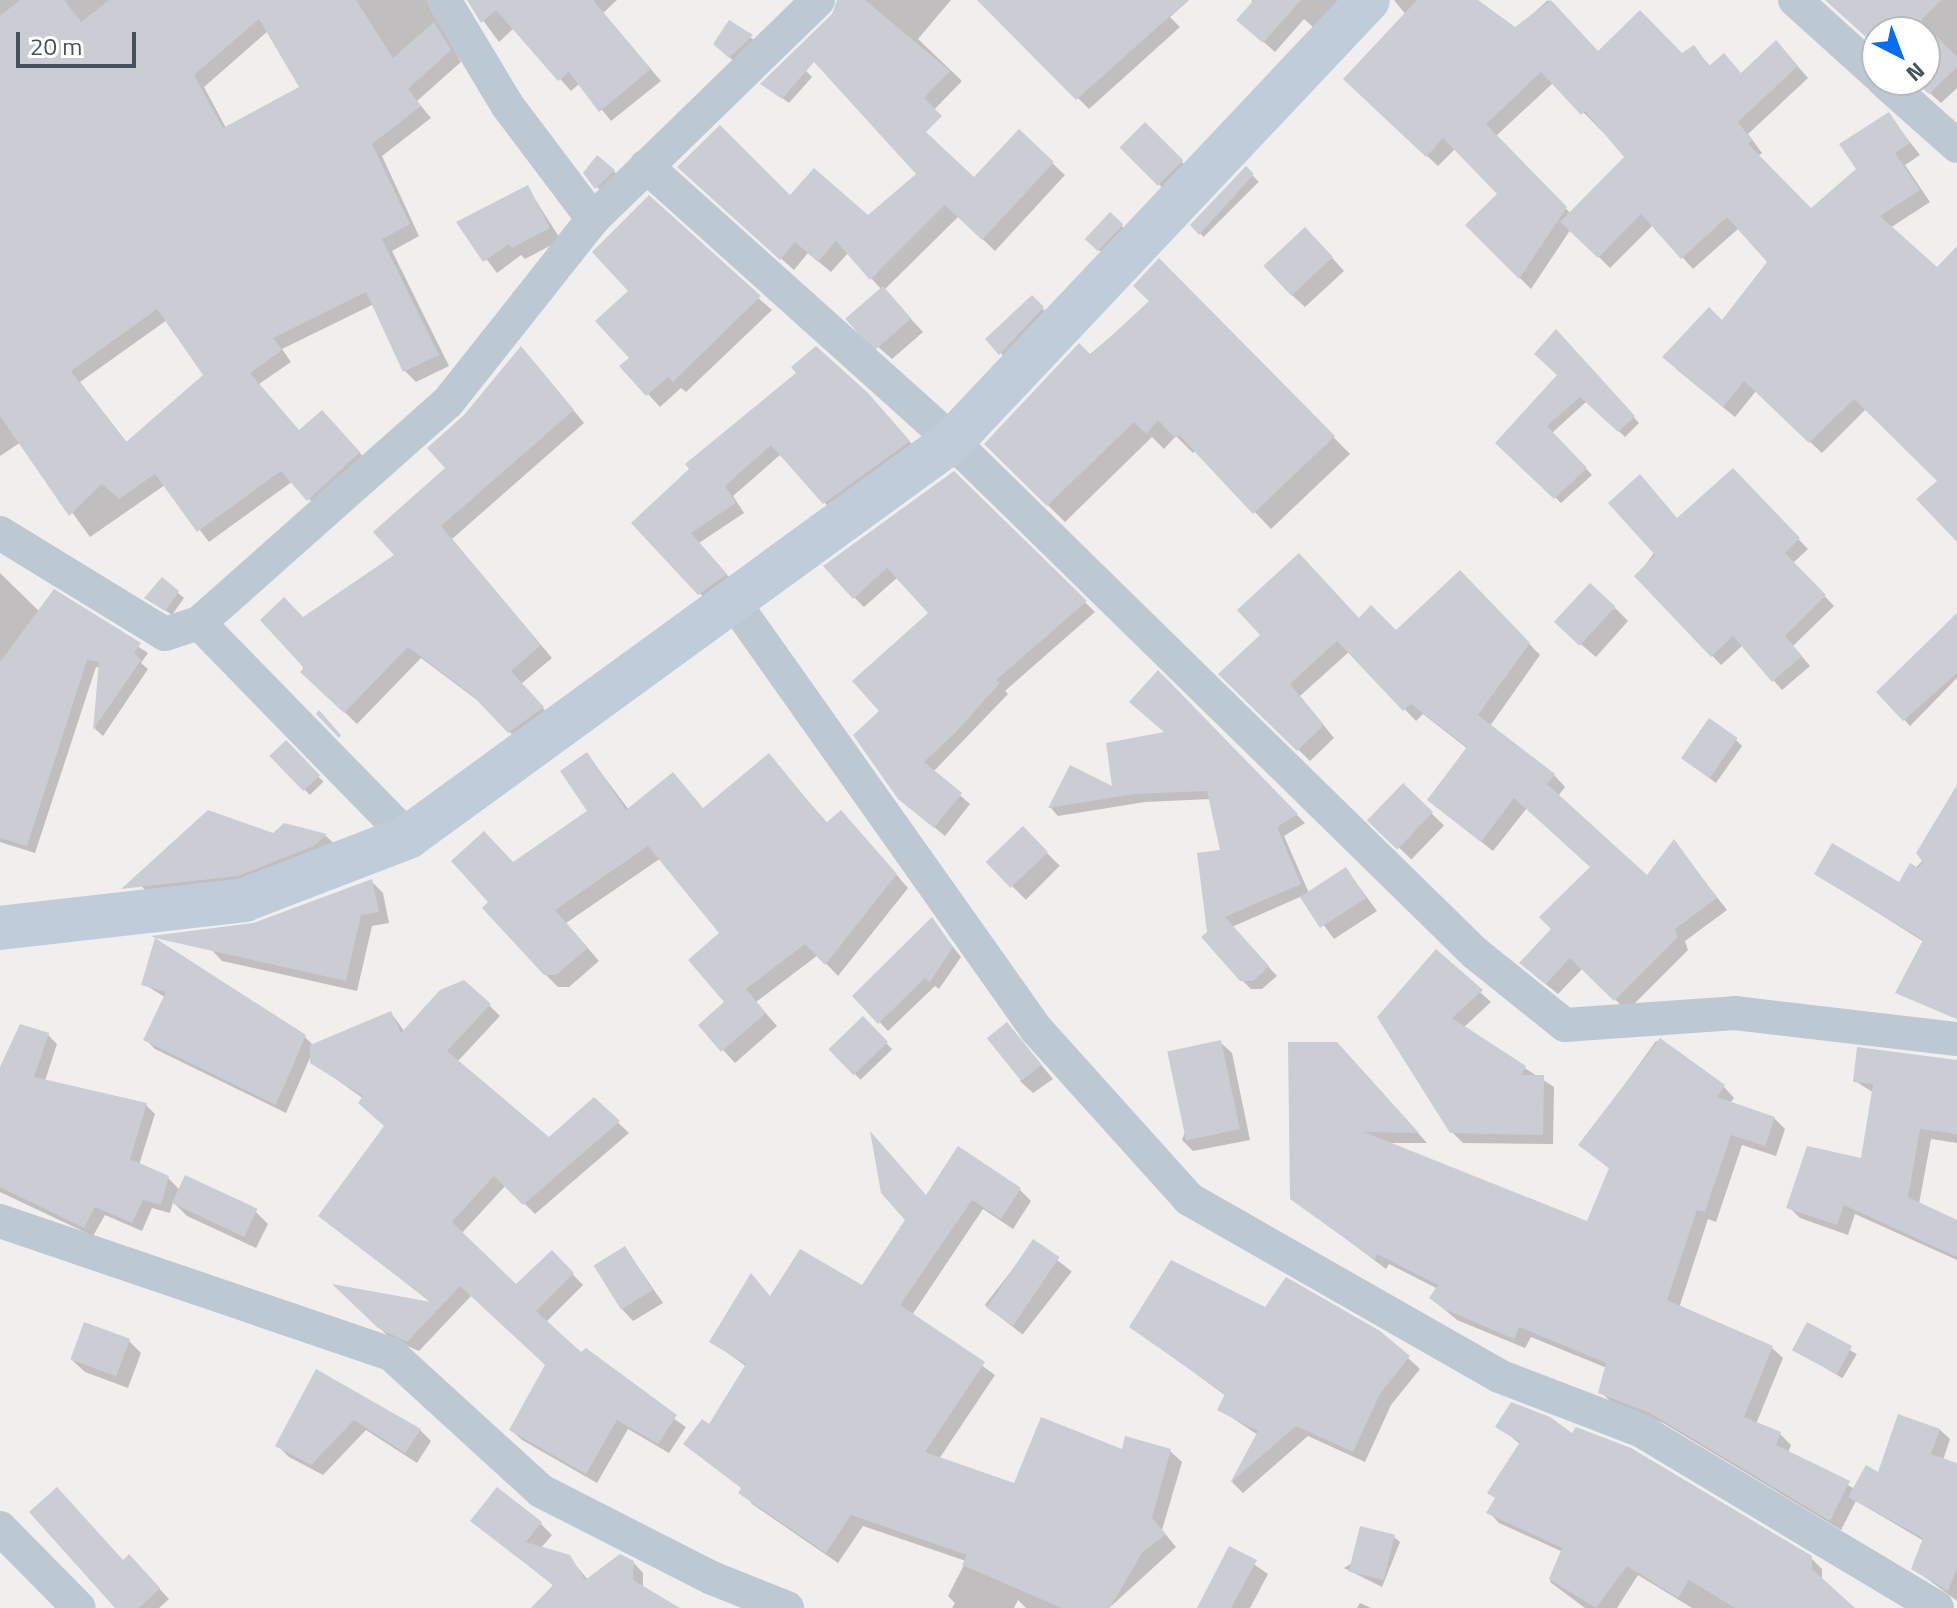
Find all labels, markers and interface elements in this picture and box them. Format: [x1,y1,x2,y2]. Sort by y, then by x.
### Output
scale bar [20,16,140,66]
north arrow [1861,16,1941,96]
text: 20 m [30,28,82,64]
text: N [1899,55,1933,90]

